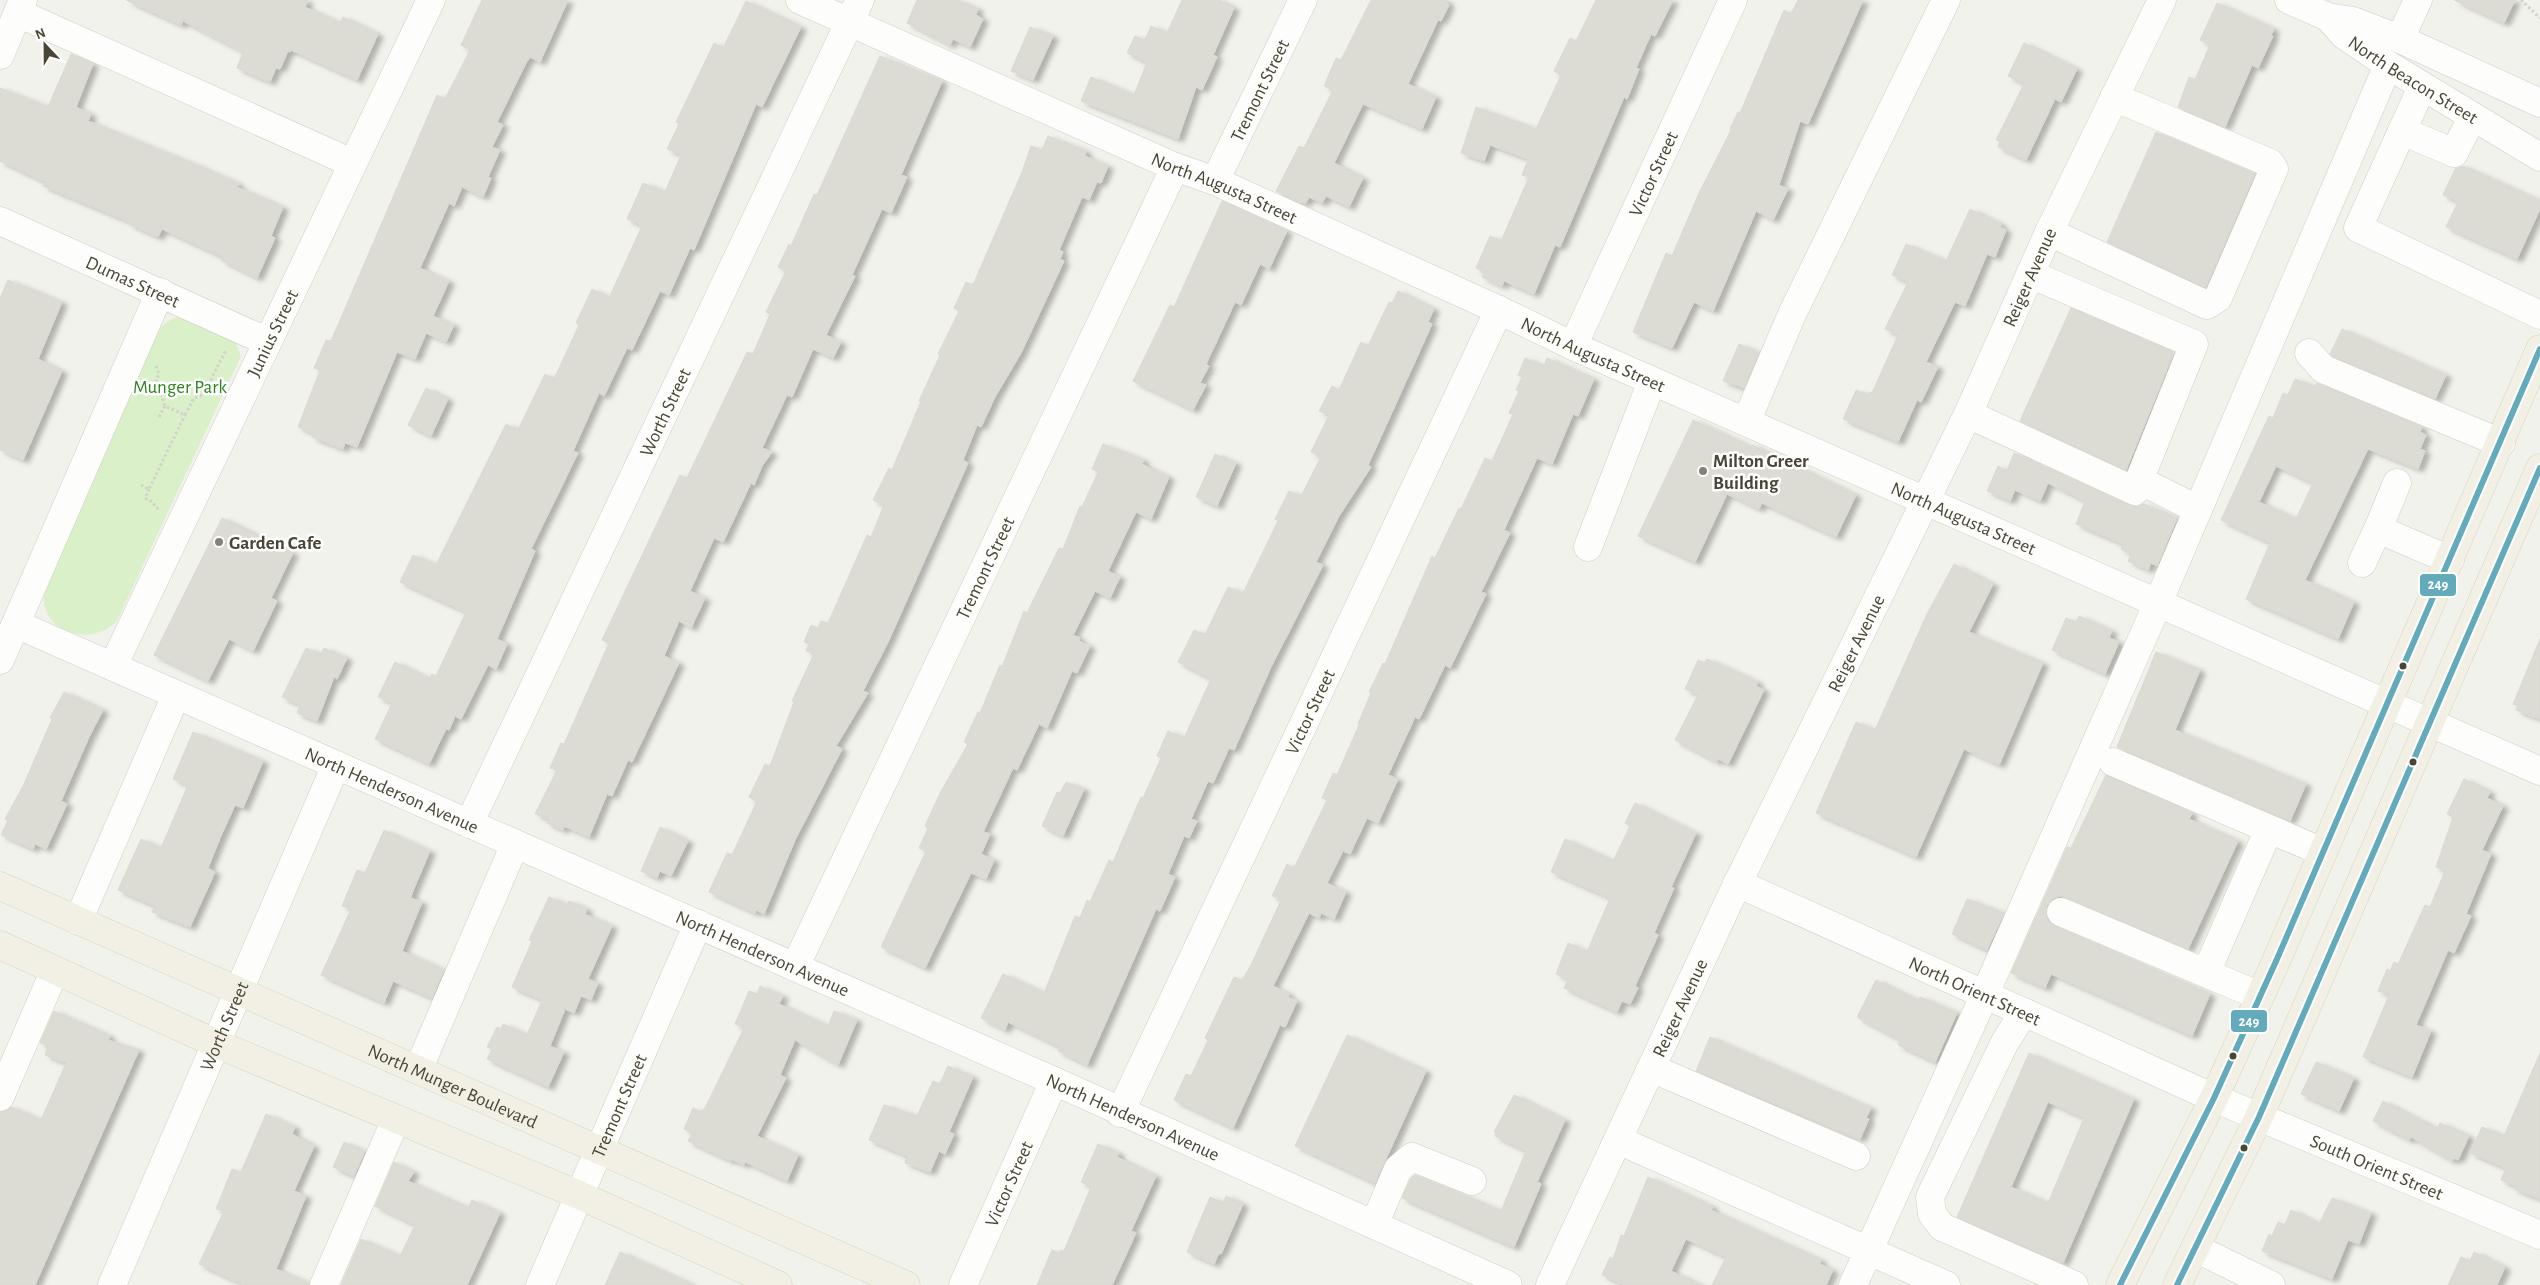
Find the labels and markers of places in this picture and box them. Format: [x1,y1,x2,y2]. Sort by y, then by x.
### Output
place label: Milton Greer Building [1713,452,1809,493]
marker: Milton Greer Building [1697,465,1709,477]
place label: Garden Cafe [229,534,322,553]
marker: Garden Cafe [213,536,225,548]
unlabelled marker [2398,661,2408,671]
unlabelled marker [2408,757,2418,767]
unlabelled marker [2228,1051,2238,1061]
unlabelled marker [2239,1143,2249,1153]

